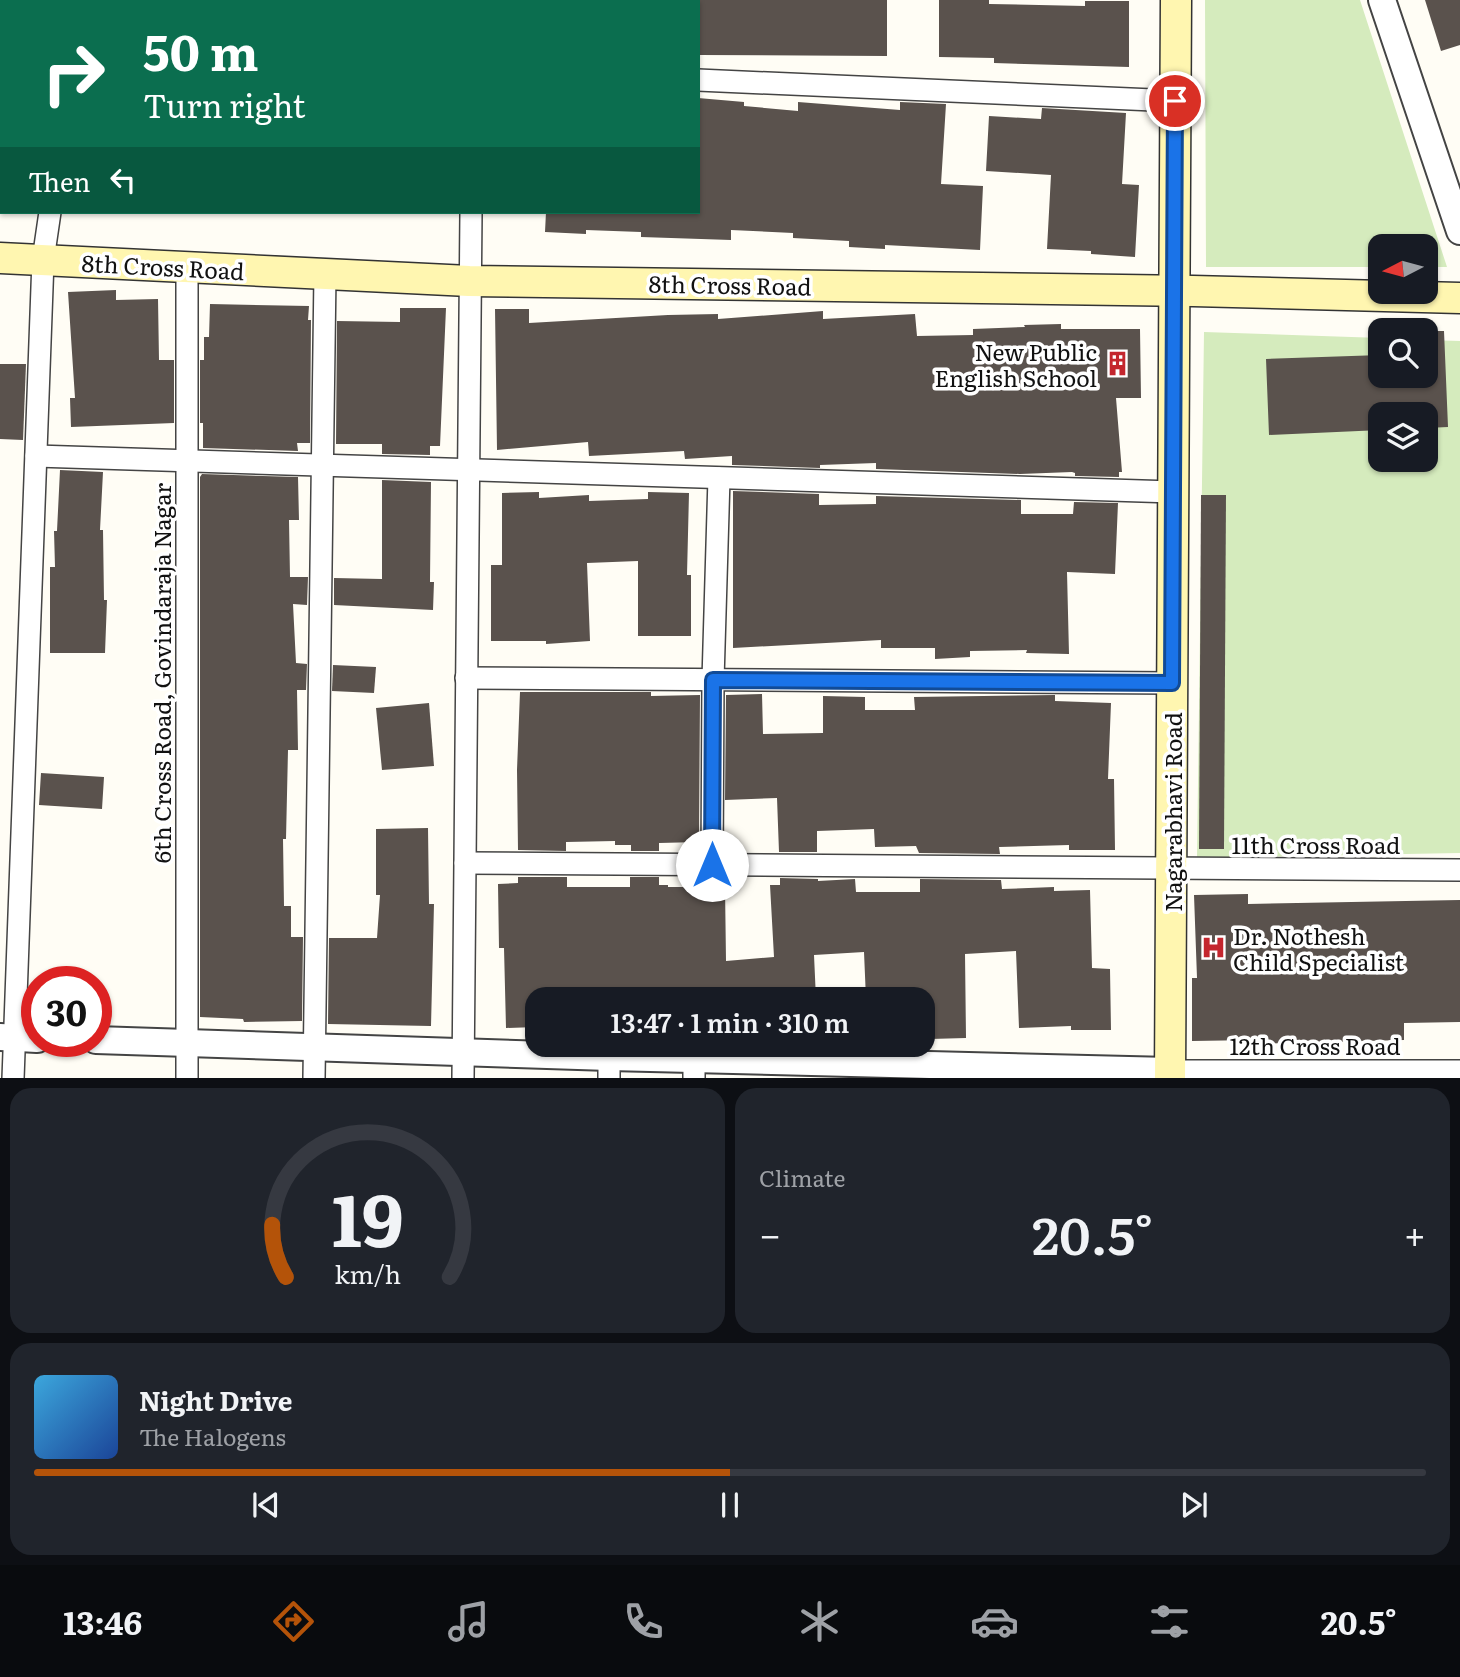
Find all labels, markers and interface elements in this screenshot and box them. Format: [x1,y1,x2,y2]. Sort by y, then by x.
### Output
text: 50 m [143,13,259,86]
icon: right [28,28,119,119]
pin [1145,71,1205,131]
text: Turn right [143,80,305,128]
icon: arrive [1156,82,1194,120]
text: Then [28,161,90,200]
icon: left [104,161,142,199]
north arrow [1368,234,1438,304]
map controls [1368,234,1438,472]
street label: 8th Cross Road [81,245,245,287]
street label: 8th Cross Road [648,266,812,302]
button: search [1368,318,1438,388]
place label: New Public English School [934,334,1097,394]
building icon: New Public English School [1103,350,1131,378]
button: layers [1368,402,1438,472]
street label: 6th Cross Road, Govindaraja Nagar [144,483,178,863]
street label: Nagarabhavi Road [1155,712,1189,912]
street label: 11th Cross Road [1232,827,1400,861]
position arrow [675,828,749,902]
place label: Dr. Nothesh Child Specialist [1233,918,1405,978]
hospital icon: Dr. Nothesh Child Specialist [1199,934,1227,962]
speed limit sign: 30 [21,966,112,1057]
text: 13:47 · 1 min · 310 m [611,1002,849,1041]
street label: 12th Cross Road [1229,1028,1401,1062]
text: Climate [759,1160,845,1194]
text: 19 [331,1161,404,1269]
text: 20.5° [1032,1194,1153,1271]
text: − [759,1204,781,1261]
text: + [1404,1204,1426,1261]
text: km/h [334,1254,401,1291]
text: Night Drive [139,1380,293,1419]
text: The Halogens [139,1419,286,1453]
icon: previous [247,1486,285,1524]
icon: pause [711,1486,749,1524]
icon: next [1175,1486,1213,1524]
text: 13:46 [63,1597,142,1645]
icon: directions [269,1597,318,1646]
icon: music [444,1597,493,1646]
icon: phone [619,1597,668,1646]
icon: climate [795,1597,844,1646]
icon: car [970,1597,1019,1646]
icon: filters [1145,1597,1194,1646]
text: 20.5° [1321,1597,1397,1645]

